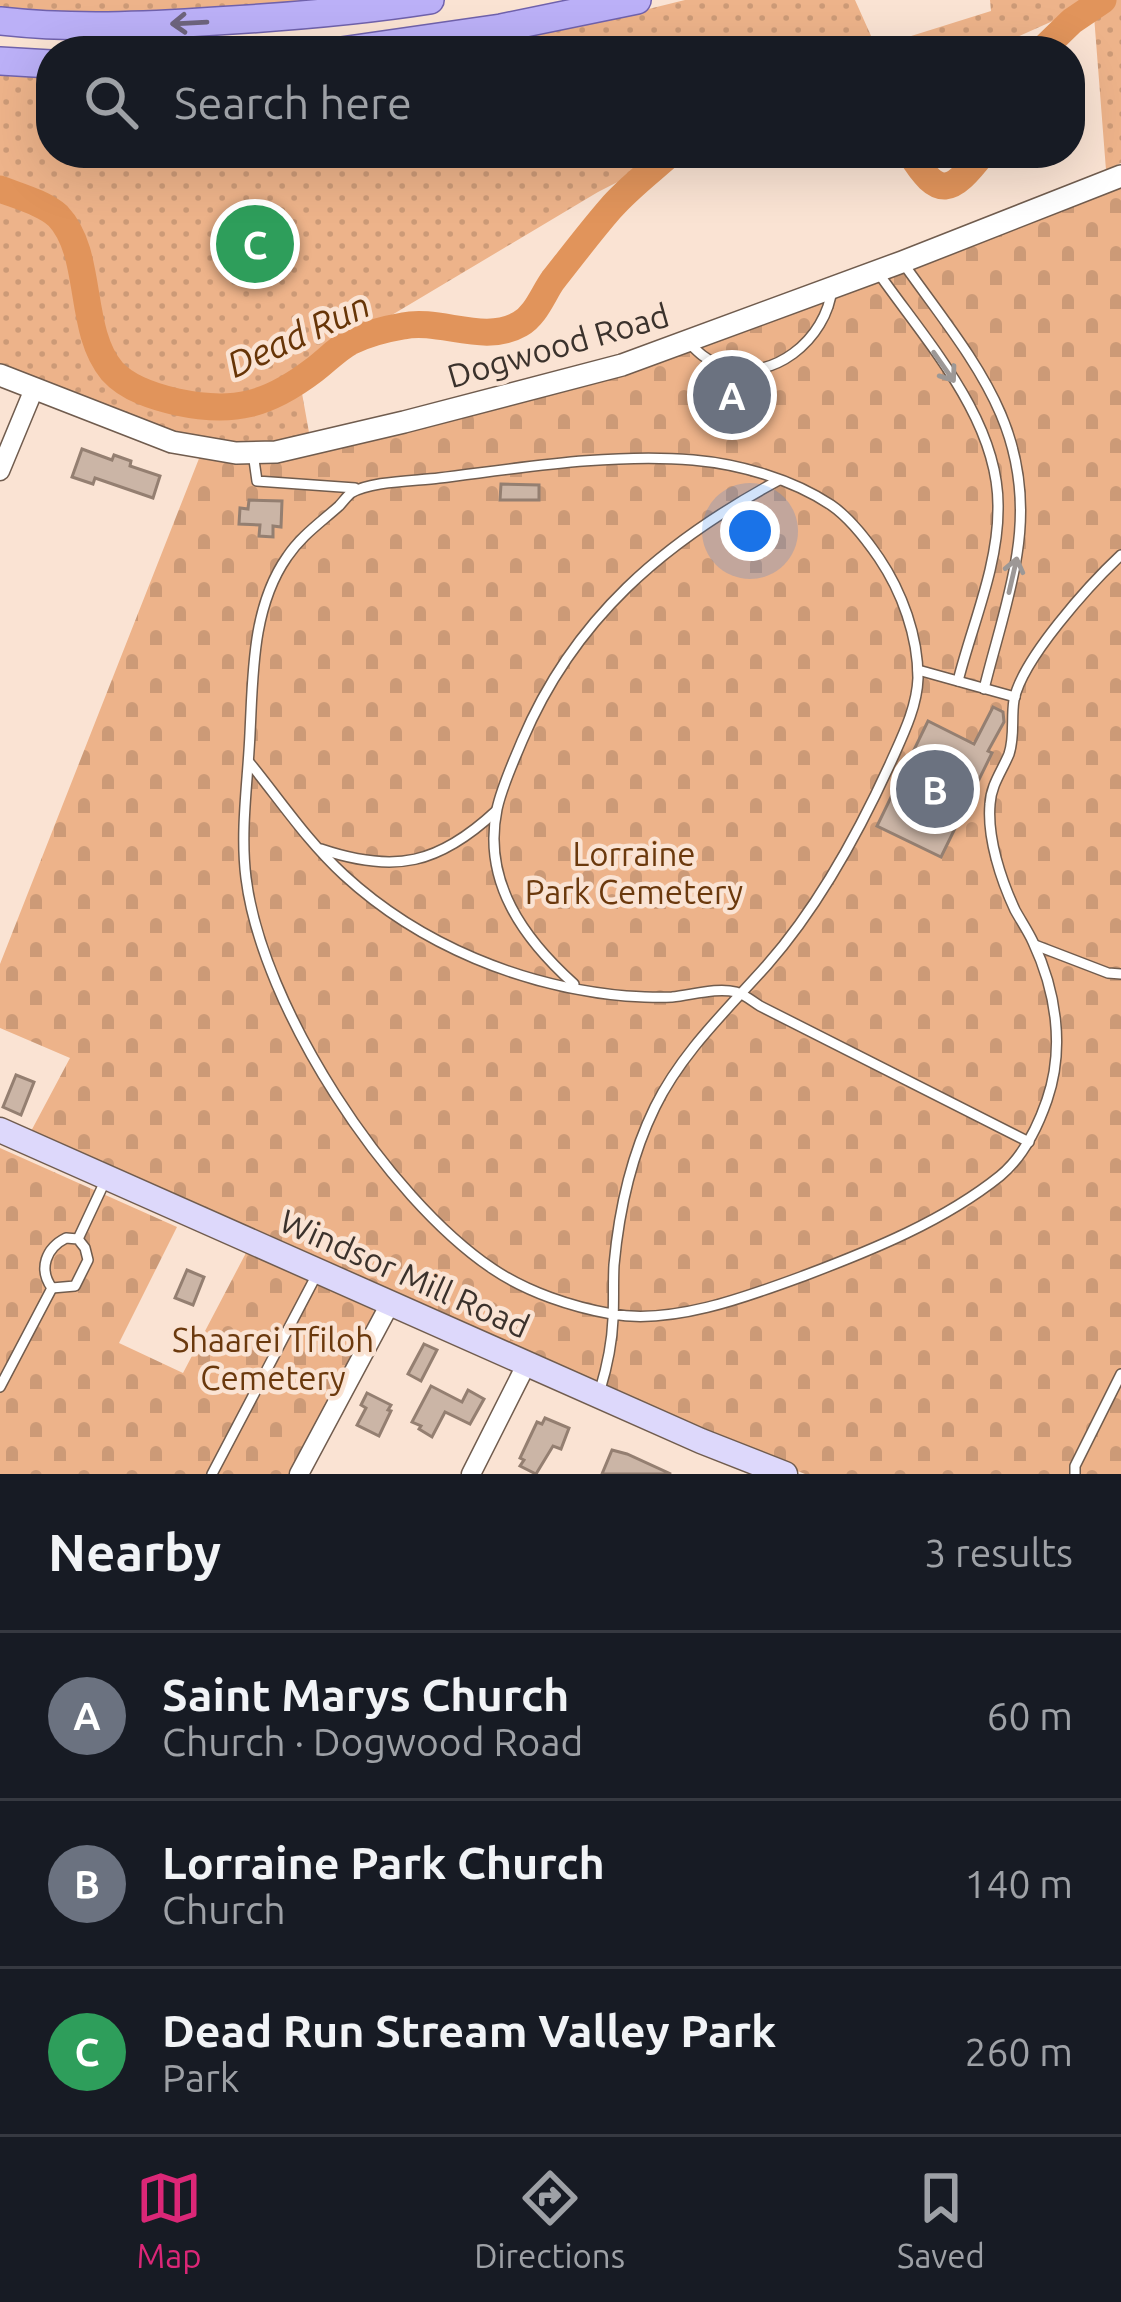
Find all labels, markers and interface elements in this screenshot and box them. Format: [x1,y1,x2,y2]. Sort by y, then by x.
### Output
one-way arrow [170,12,209,35]
search box [36,36,1085,168]
icon: search [78,69,144,135]
text: Search here [174,77,412,128]
pin: C [216,199,294,289]
water label: Dead Run [220,283,376,385]
street label: Dogwood Road [443,296,673,394]
pin: A [693,350,771,440]
one-way arrow [931,350,956,383]
your location [720,501,780,561]
one-way arrow [1002,557,1025,595]
pin: B [896,744,974,834]
park label: Lorraine Park Cemetery [525,835,743,910]
street label: Windsor Mill Road [275,1201,535,1345]
park label: Shaarei Tfiloh Cemetery [172,1321,374,1396]
text: Nearby [48,1523,221,1581]
text: 3 results [924,1531,1073,1574]
text: Saint Marys Church [162,1669,569,1720]
text: A [73,1694,101,1737]
text: 60 m [986,1694,1073,1737]
text: Church · Dogwood Road [162,1720,583,1763]
text: Lorraine Park Church [162,1837,605,1888]
text: B [74,1862,100,1905]
text: 140 m [964,1862,1073,1905]
text: Church [162,1888,286,1931]
text: Dead Run Stream Valley Park [162,2005,776,2056]
text: C [75,2030,99,2073]
text: 260 m [964,2030,1073,2073]
text: Park [162,2056,240,2099]
tab: Map [136,2165,202,2274]
tab: Directions [474,2165,625,2274]
tab: Saved [897,2165,985,2274]

